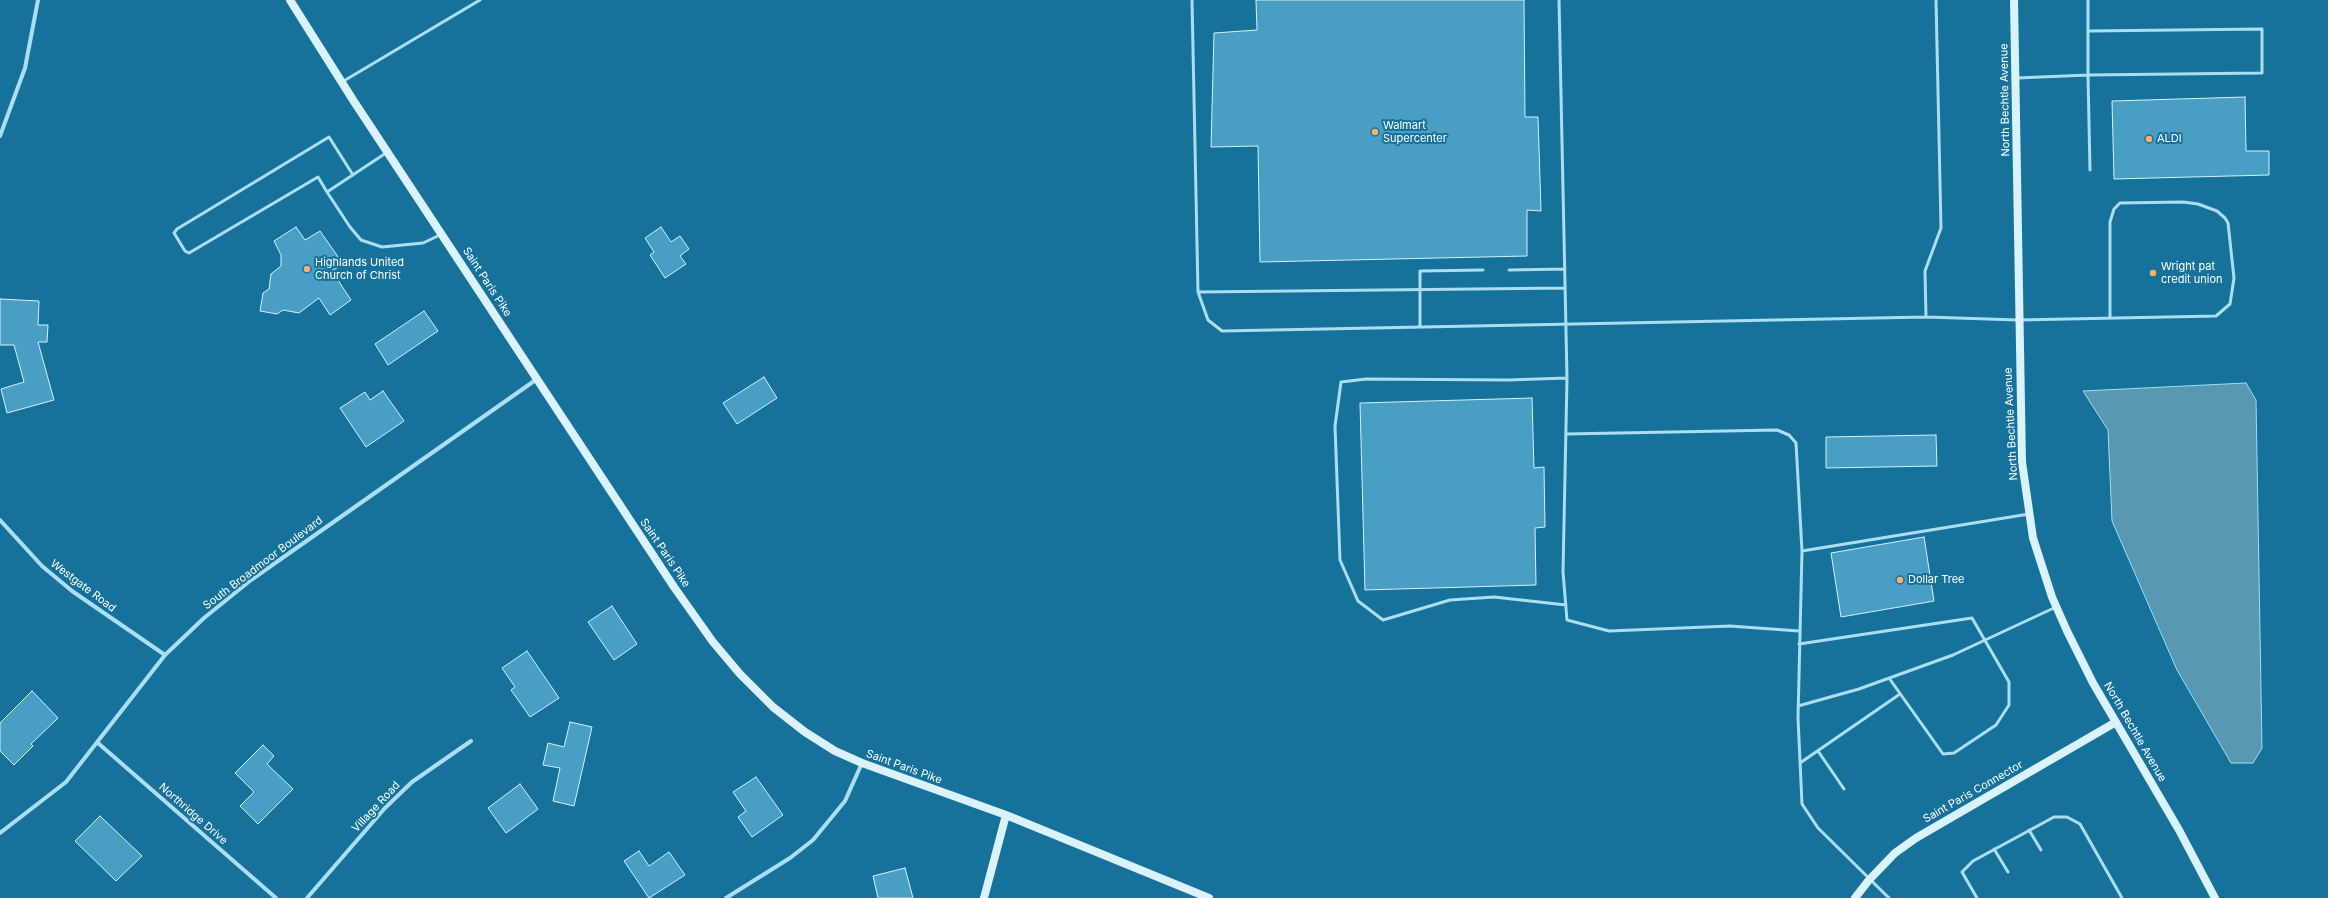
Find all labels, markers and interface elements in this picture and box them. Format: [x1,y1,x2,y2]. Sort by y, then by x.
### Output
street label: North Bechtle Avenue [1997,43,2013,157]
place label: Walmart Supercenter [1383,119,1447,145]
marker: Walmart Supercenter [1370,127,1380,137]
place label: ALDI [2157,132,2182,146]
marker: ALDI [2144,134,2154,144]
street label: Saint Paris Pike [460,245,514,319]
place label: Highlands United Church of Christ [315,256,404,282]
place label: Wright pat credit union [2161,260,2223,286]
marker: Highlands United Church of Christ [302,264,312,274]
marker: Wright pat credit union [2148,268,2158,278]
street label: North Bechtle Avenue [2001,367,2021,481]
street label: South Broadmoor Boulevard [201,514,325,612]
street label: Saint Paris Pike [637,516,693,590]
street label: Westgate Road [48,557,118,615]
place label: Dollar Tree [1908,573,1965,587]
marker: Dollar Tree [1895,575,1905,585]
street label: North Bechtle Avenue [2101,680,2169,784]
street label: Saint Paris Pike [864,747,944,787]
street label: Saint Paris Connector [1921,758,2025,826]
street label: Village Road [349,779,403,835]
street label: Northridge Drive [156,781,230,847]

